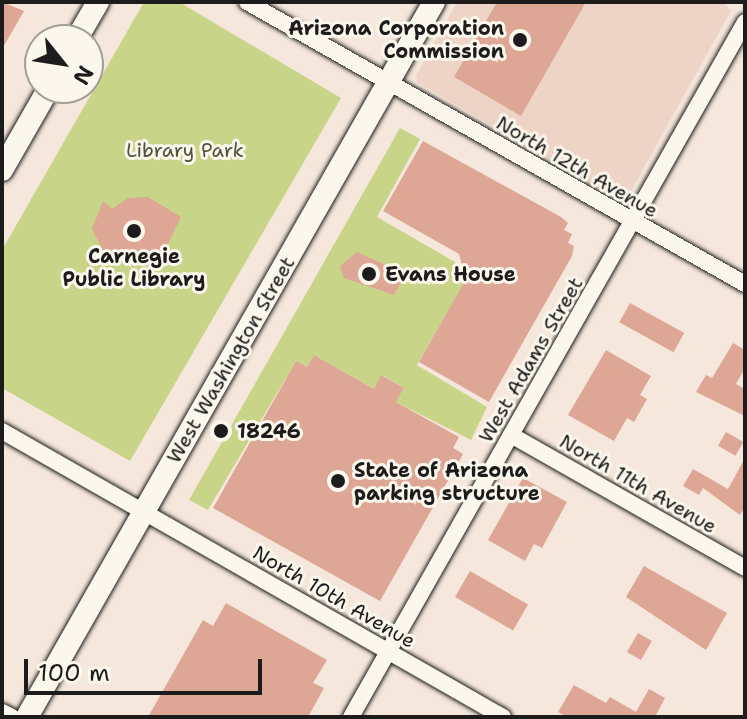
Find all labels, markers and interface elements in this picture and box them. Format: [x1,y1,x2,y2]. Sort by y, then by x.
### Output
place label: Arizona Corporation Commission [288,16,504,63]
north arrow [24,24,104,104]
marker: Arizona Corporation Commission [511,31,529,49]
text: N [67,60,100,90]
street label: North 12th Avenue [492,111,662,223]
park label: Library Park [126,138,244,162]
marker: Carnegie Public Library [125,222,143,240]
place label: Carnegie Public Library [63,244,205,291]
street label: West Washington Street [162,252,300,468]
place label: Evans House [385,262,516,286]
marker: Evans House [360,265,378,283]
street label: West Adams Street [474,273,588,447]
place label: 18246 [237,419,301,443]
marker: 18246 [212,422,230,440]
street label: North 11th Avenue [555,429,721,539]
place label: State of Arizona parking structure [354,458,540,505]
marker: State of Arizona parking structure [329,472,347,490]
street label: North 10th Avenue [249,541,419,653]
scale bar [28,643,266,693]
text: 100 m [38,657,110,689]

